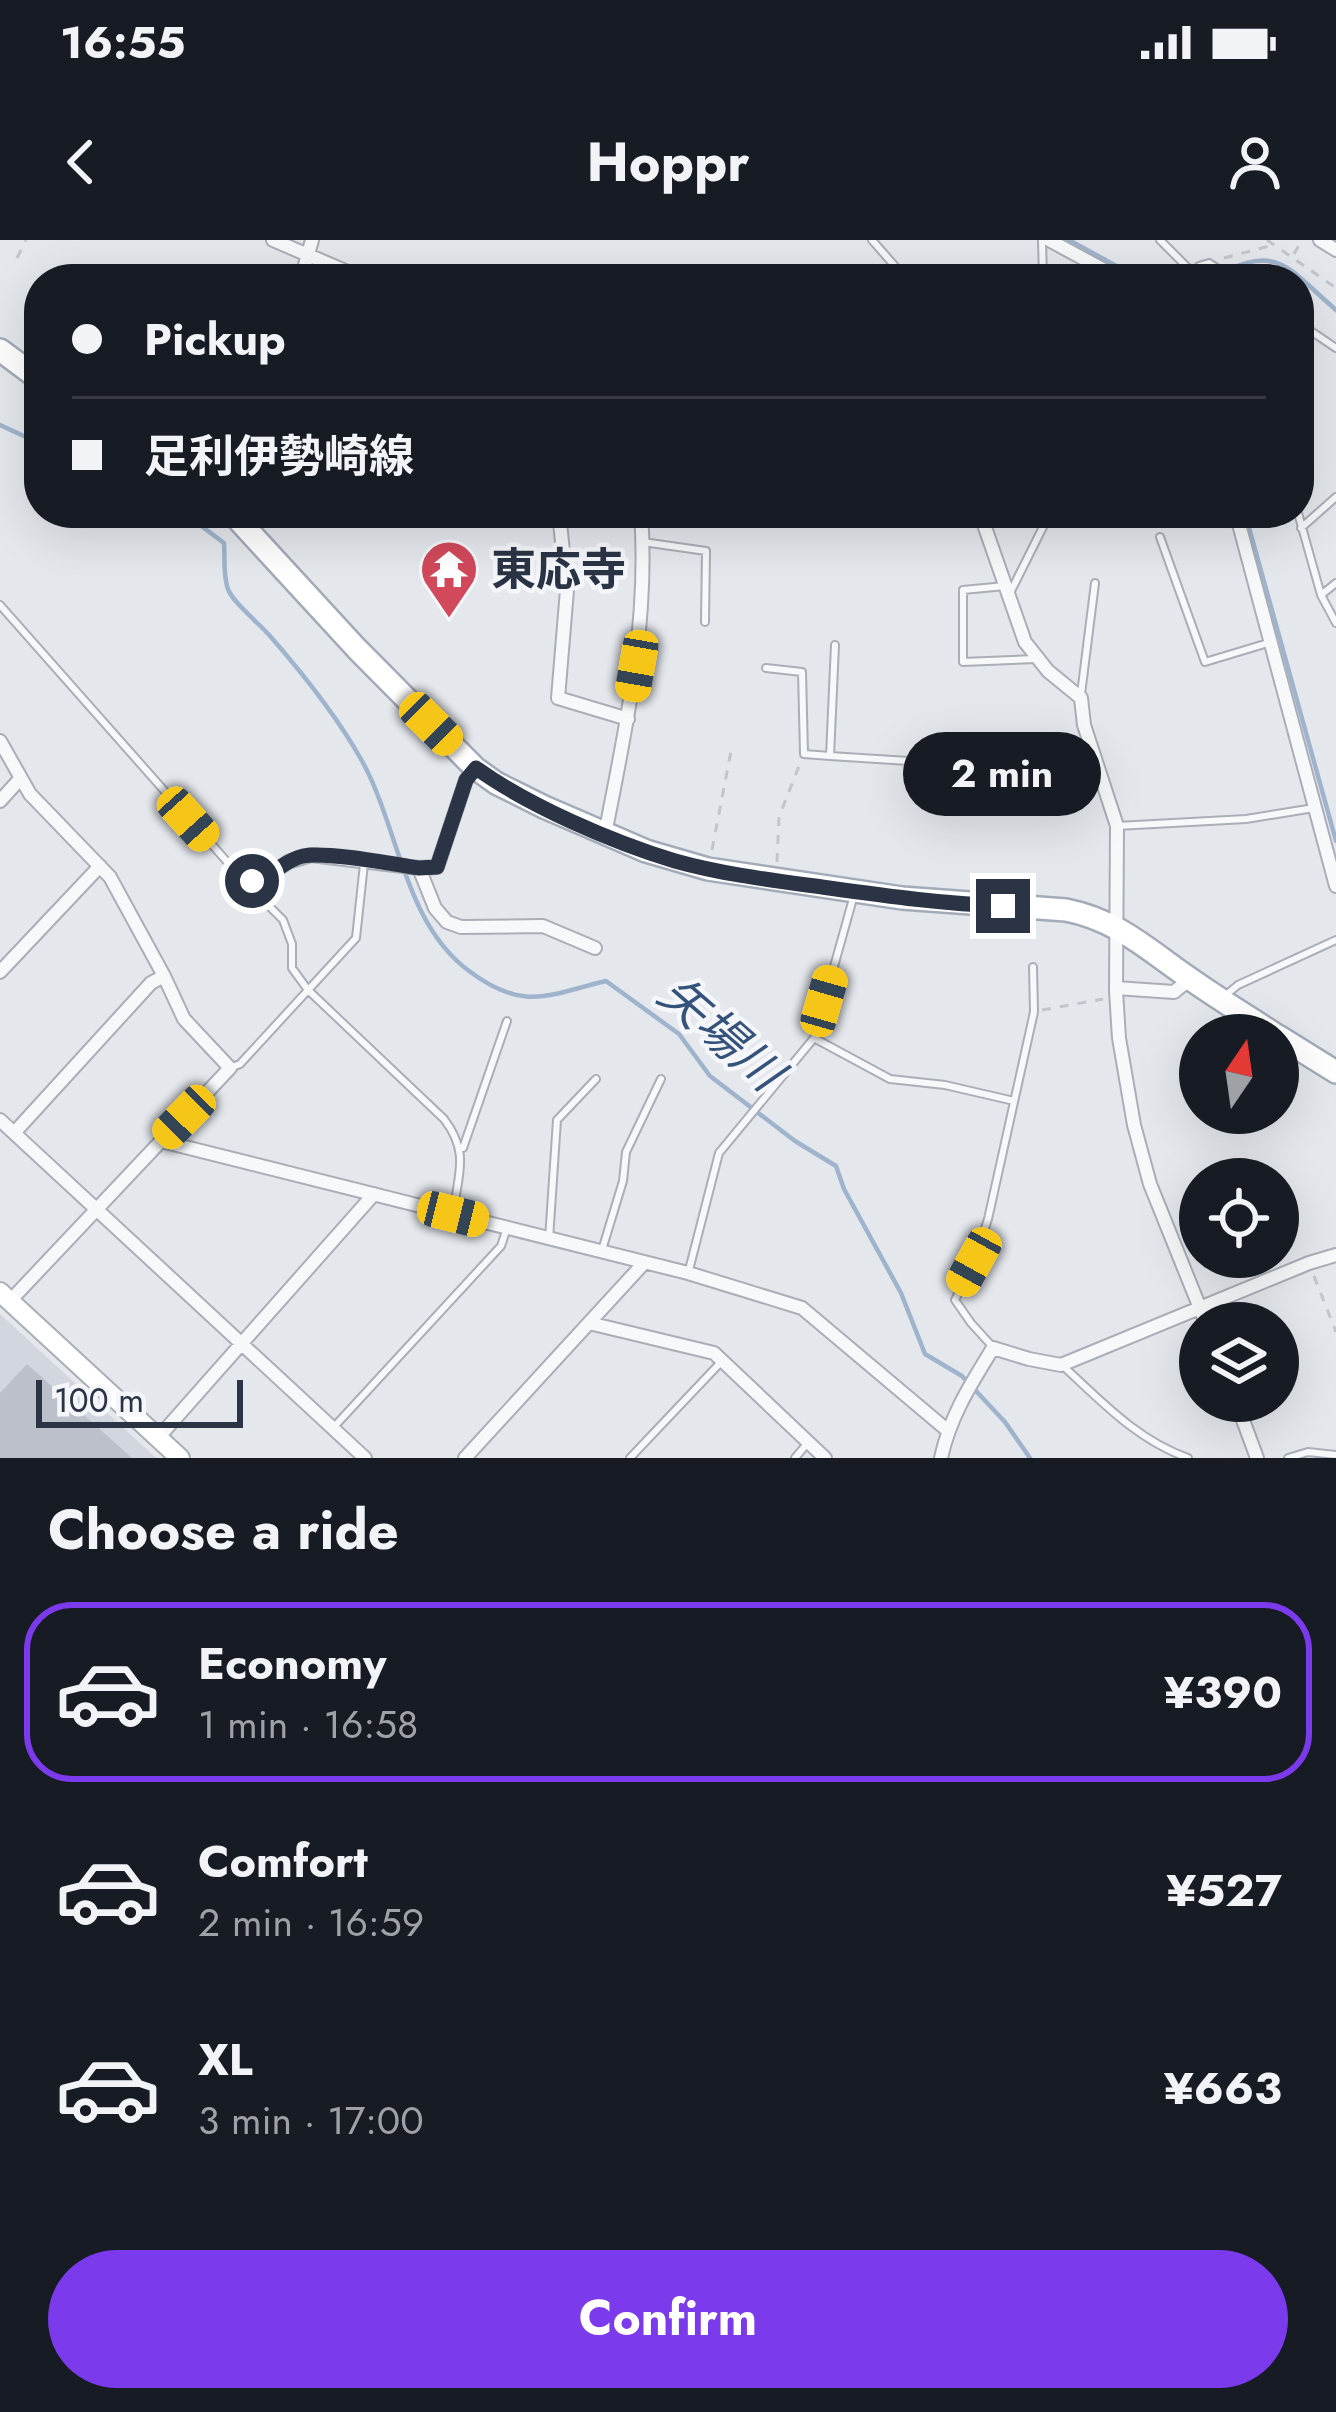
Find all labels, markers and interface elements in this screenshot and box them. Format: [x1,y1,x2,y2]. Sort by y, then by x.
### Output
text: 16:55 [60,10,186,75]
text: Hoppr [586,123,750,201]
icon: back [48,129,114,195]
icon: person [1222,129,1288,195]
text: Pickup [144,307,286,372]
text: 足利伊勢崎線 [144,424,414,489]
place label: 東応寺 [491,537,626,602]
temple icon: 東応寺 [418,538,480,620]
car [613,627,661,705]
car [393,686,469,762]
callout: 2 min [904,732,1102,816]
text: 2 min [951,745,1053,802]
car [151,780,225,858]
route start [225,854,279,908]
route end [976,879,1030,933]
water label: 矢場川 [644,960,801,1110]
car [797,961,851,1041]
north arrow [1179,1014,1299,1134]
map controls [1179,1014,1299,1422]
car [146,1079,222,1155]
button: locate [1179,1158,1299,1278]
car [414,1188,492,1240]
car [941,1222,1007,1302]
button: layers [1179,1302,1299,1422]
scale bar [36,1374,243,1427]
text: 100 m [54,1377,144,1424]
text: Choose a ride [48,1491,399,1569]
text: Economy [198,1631,386,1696]
icon: car [54,1638,162,1746]
text: ¥390 [1164,1660,1282,1725]
text: 1 min · 16:58 [198,1696,418,1753]
text: Comfort [198,1829,368,1894]
icon: car [54,1836,162,1944]
text: ¥527 [1166,1858,1282,1923]
text: 2 min · 16:59 [198,1894,424,1951]
text: XL [198,2027,253,2092]
icon: car [54,2034,162,2142]
text: ¥663 [1164,2056,1282,2121]
text: 3 min · 17:00 [198,2092,424,2149]
button: Confirm [48,2250,1288,2388]

